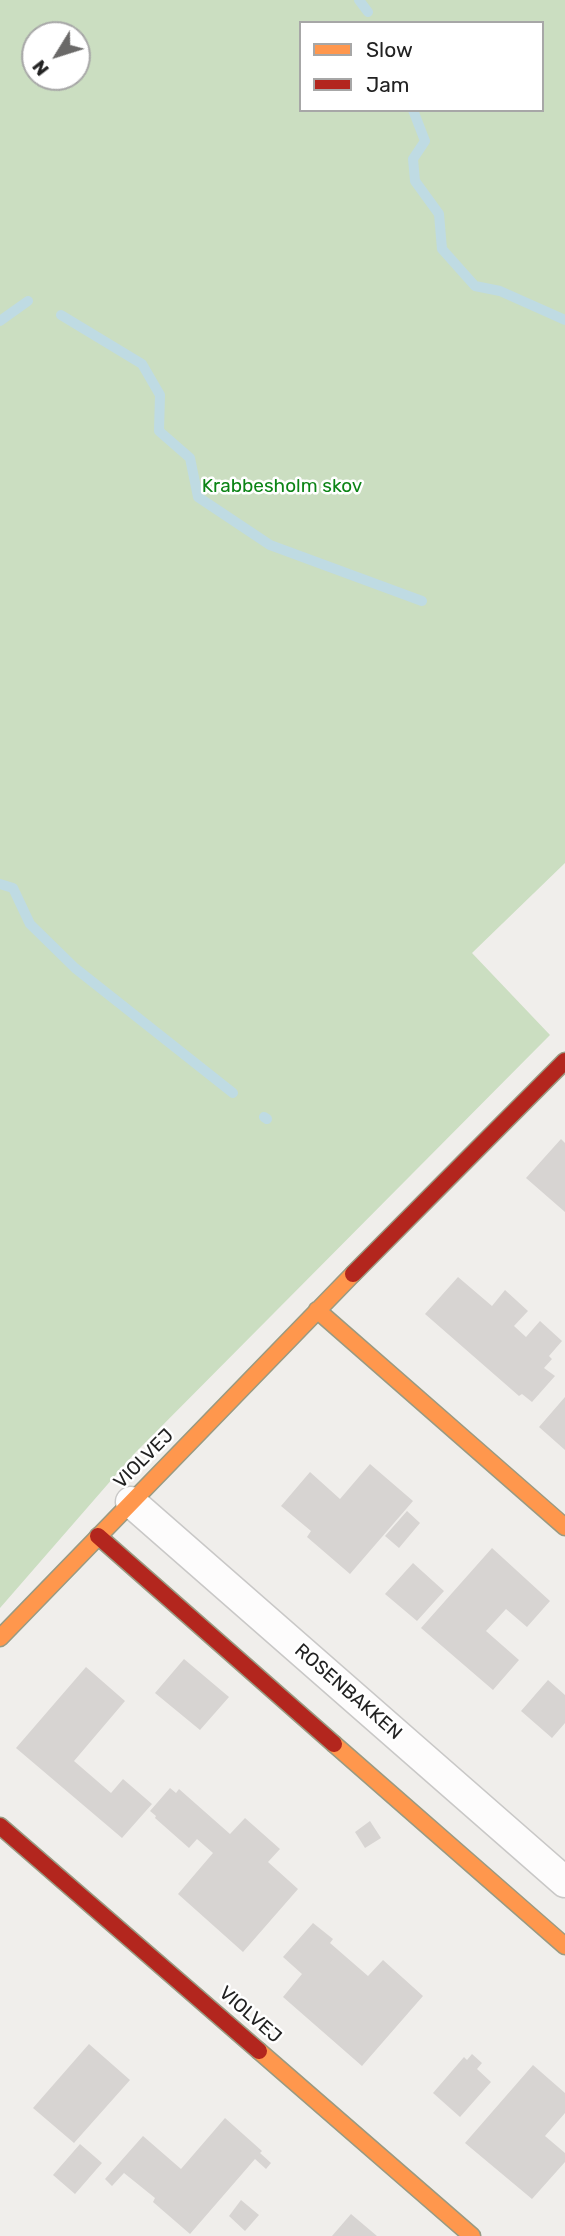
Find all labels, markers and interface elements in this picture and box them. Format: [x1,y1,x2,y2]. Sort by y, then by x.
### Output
north arrow [21,21,91,91]
legend [299,21,544,112]
text: Slow [366,37,413,62]
text: N [27,56,54,80]
text: Jam [366,72,410,97]
park label: Krabbesholm skov [202,476,362,498]
street label: VIOLVEJ [109,1424,179,1494]
street label: ROSENBAKKEN [290,1639,406,1745]
street label: VIOLVEJ [214,1982,286,2048]

